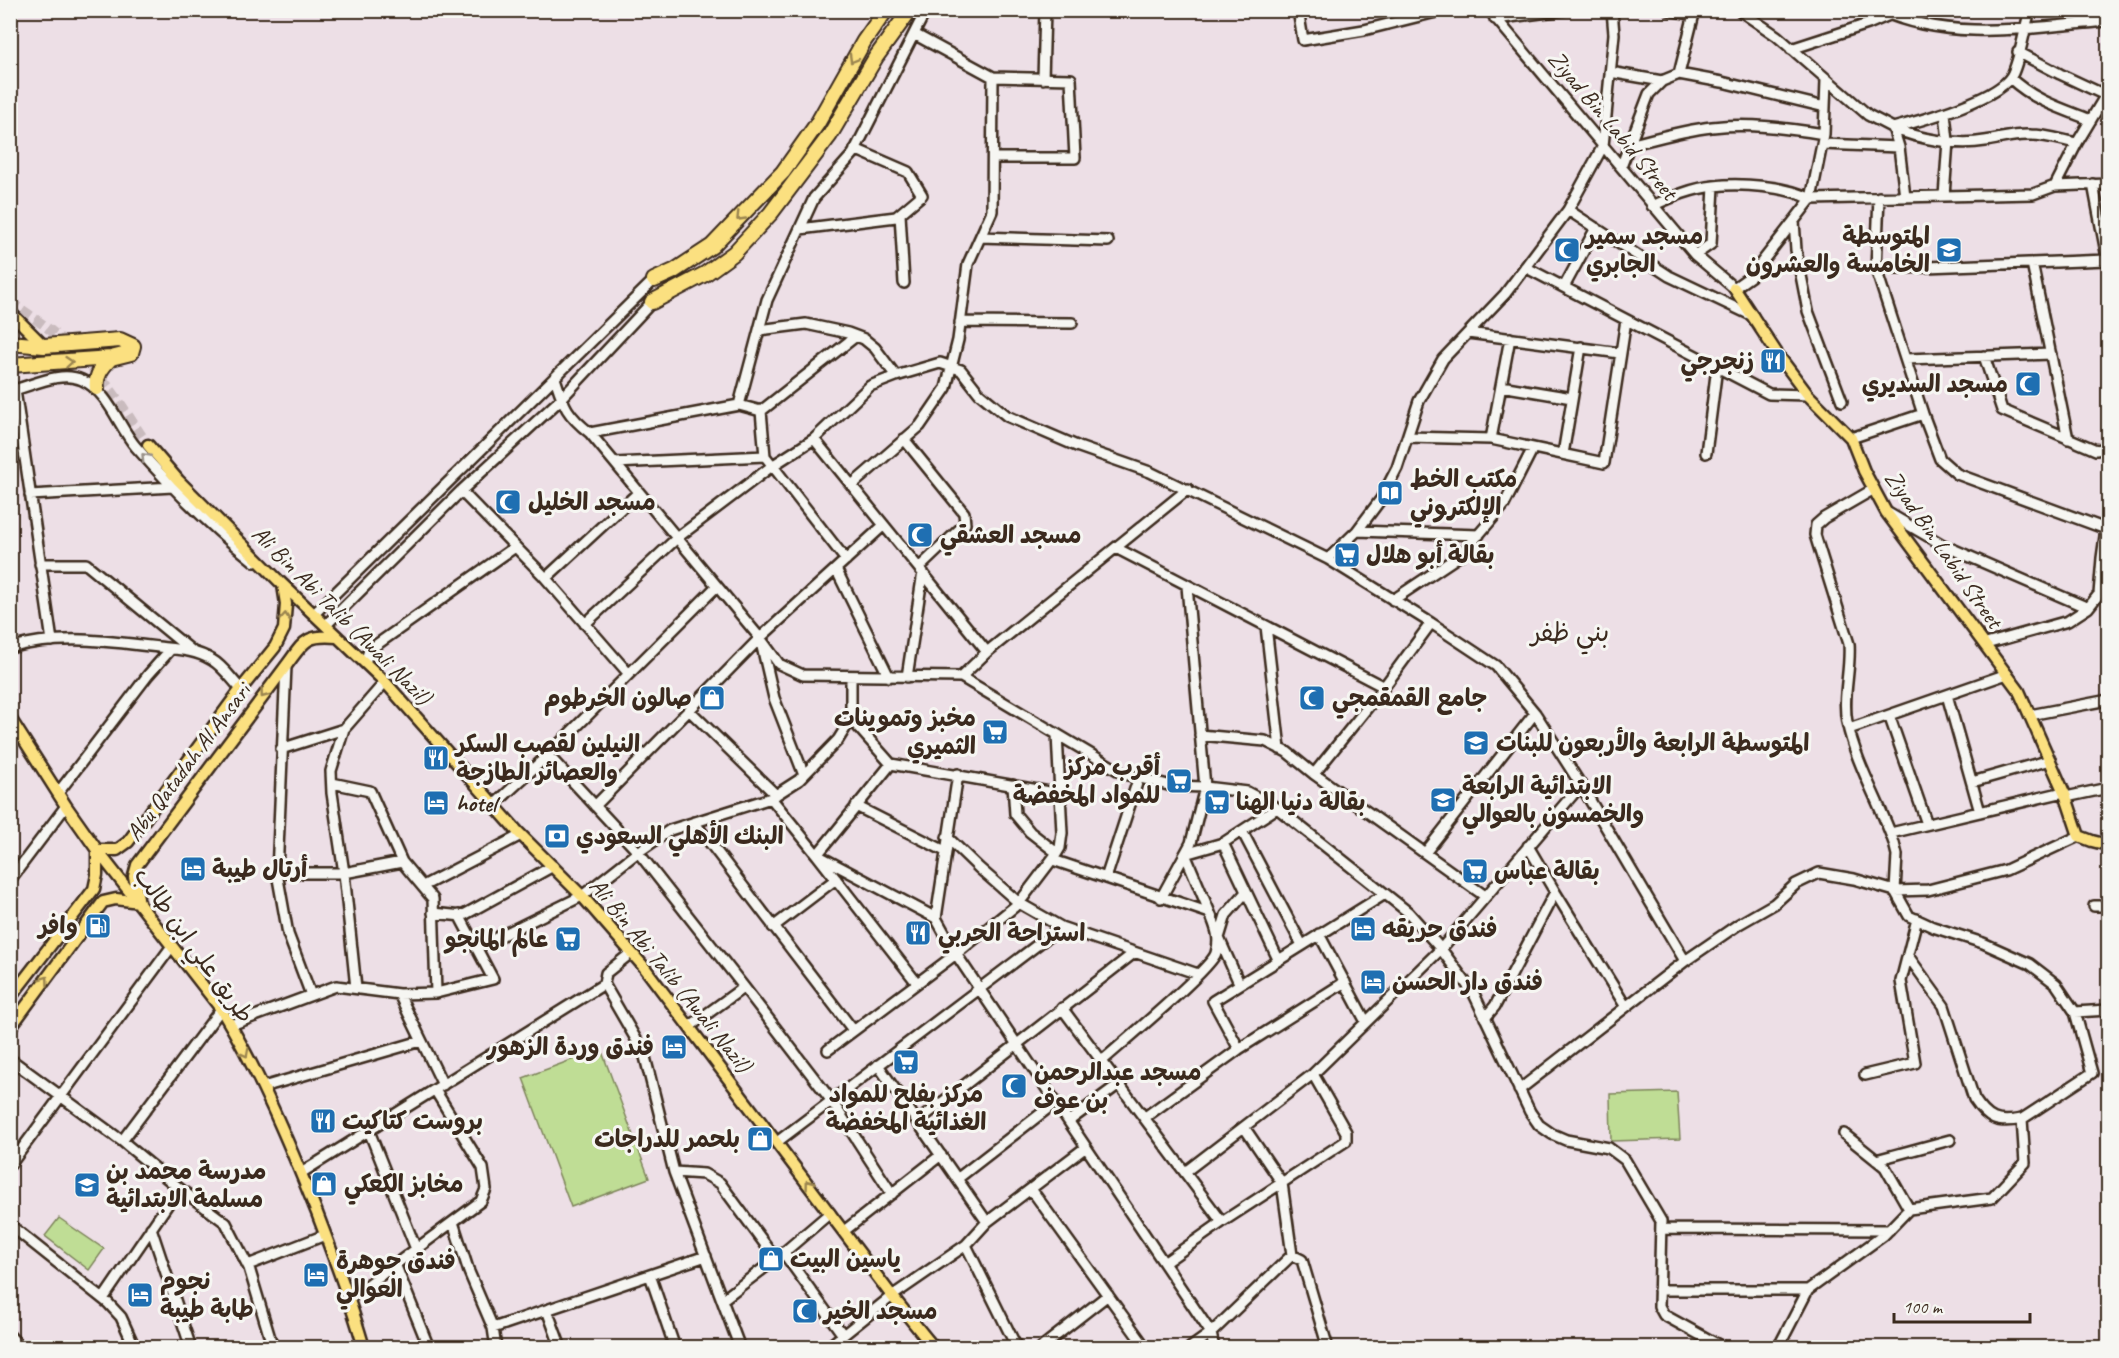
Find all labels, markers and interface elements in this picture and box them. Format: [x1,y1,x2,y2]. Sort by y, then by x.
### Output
street label: Ziyad Bin Labid Street [1542,44,1686,208]
one-way arrow [849,53,861,63]
one-way arrow [736,210,747,220]
place label: مسجد سمير الجابري [1584,221,1703,282]
place label: المتوسطة الخامسة والعشرون [1746,221,1930,280]
mosque icon: مسجد سمير الجابري [1552,235,1582,265]
school or university icon: المتوسطة الخامسة والعشرون [1934,235,1964,265]
place label: زنجرجي [1680,346,1754,382]
restaurant icon: زنجرجي [1758,346,1788,376]
one-way arrow [64,356,73,369]
place label: مسجد السديري [1862,369,2008,402]
mosque icon: مسجد السديري [2013,369,2043,399]
one-way arrow [141,453,152,463]
place label: مكتب الخط الإلكتروني [1410,464,1517,528]
street label: Ziyad Bin Labid Street [1878,464,2011,636]
library icon: مكتب الخط الإلكتروني [1375,478,1405,508]
mosque icon: مسجد الخليل [493,487,523,517]
place label: مسجد الخليل [528,487,656,517]
street label: Ali Bin Abi Talib (Awali Nazil) [246,519,439,712]
mosque icon: مسجد العشقي [905,520,935,550]
place label: مسجد العشقي [940,520,1082,556]
supermarket icon: بقالة أبو هلال [1332,540,1362,570]
place label: بقالة أبو هلال [1366,540,1494,570]
one-way arrow [278,612,291,621]
district label: بني ظفر [1529,616,1609,655]
street label: Abu Qatadah Al Ansari [119,675,259,847]
place label: صالون الخرطوم [544,683,692,716]
shop icon: صالون الخرطوم [697,683,727,713]
mosque icon: جامع القمقمجي [1297,683,1327,713]
place label: جامع القمقمجي [1332,683,1487,719]
one-way arrow [261,688,272,699]
place label: مخبز وتموينات الثميري [834,703,976,764]
supermarket icon: مخبز وتموينات الثميري [980,717,1010,747]
place label: المتوسطة الرابعة والأربعون للبنات [1496,726,1809,759]
school or university icon: المتوسطة الرابعة والأربعون للبنات [1461,728,1491,758]
place label: النيلين لقصب السكر والعصائر الطازجة [454,729,640,787]
restaurant icon: النيلين لقصب السكر والعصائر الطازجة [421,743,451,773]
place label: أقرب مركز للمواد المخفضة [1013,752,1161,810]
supermarket icon: أقرب مركز للمواد المخفضة [1164,766,1194,796]
place label: الابتدائية الرابعة والخمسون بالعوالي [1462,771,1644,835]
school or university icon: الابتدائية الرابعة والخمسون بالعوالي [1428,785,1458,815]
supermarket icon: بقالة دنيا الهنا [1202,787,1232,817]
place label: بقالة دنيا الهنا [1236,787,1365,817]
hotel icon: hotel [421,788,451,818]
place label: hotel [456,788,501,818]
place label: البنك الأهلي السعودي [576,819,784,857]
bank icon: البنك الأهلي السعودي [542,821,572,851]
hotel icon: أرتال طيبة [178,854,208,884]
place label: أرتال طيبة [212,854,308,884]
supermarket icon: بقالة عباس [1460,856,1490,886]
place label: بقالة عباس [1494,856,1600,886]
street label: طريق علي ابن طالب [123,861,261,1032]
street label: Ali Bin Abi Talib (Awali Nazil) [583,871,760,1079]
place label: وافر [36,911,78,941]
fuel station icon: وافر [83,911,113,941]
hotel icon: فندق حريقه [1348,914,1378,944]
place label: فندق حريقه [1382,914,1497,944]
restaurant icon: استراحة الحربي [903,918,933,948]
place label: استراحة الحربي [938,918,1085,954]
place label: عالم المانجو [443,924,548,957]
supermarket icon: عالم المانجو [553,924,583,954]
hotel icon: فندق دار الحسن [1358,967,1388,997]
place label: فندق دار الحسن [1392,967,1543,997]
one-way arrow [38,976,49,987]
place label: فندق وردة الزهور [485,1032,654,1063]
hotel icon: فندق وردة الزهور [659,1032,689,1062]
one-way arrow [238,1047,249,1057]
supermarket icon: مركز بفلح للمواد الغذائية المخفضة [891,1047,921,1077]
place label: مسجد عبدالرحمن بن عوف [1034,1057,1202,1115]
mosque icon: مسجد عبدالرحمن بن عوف [999,1071,1029,1101]
place label: مركز بفلح للمواد الغذائية المخفضة [826,1079,986,1137]
restaurant icon: بروست كتاكيت [308,1106,338,1136]
place label: بروست كتاكيت [342,1106,483,1136]
place label: بلحمر للدراجات [594,1124,740,1154]
shop icon: بلحمر للدراجات [745,1124,775,1154]
place label: مدرسة محمد بن مسلمة الابتدائية [106,1156,266,1214]
shop icon: مخابز الكعكي [309,1169,339,1199]
place label: مخابز الكعكي [344,1169,463,1205]
school or university icon: مدرسة محمد بن مسلمة الابتدائية [72,1170,102,1200]
one-way arrow [805,1180,816,1191]
shop icon: ياسين البيت [756,1244,786,1274]
place label: ياسين البيت [790,1244,901,1274]
place label: فندق جوهرة العوالي [336,1246,456,1310]
hotel icon: فندق جوهرة العوالي [301,1260,331,1290]
place label: نجوم طابة طيبة [160,1266,254,1324]
hotel icon: نجوم طابة طيبة [125,1280,155,1310]
scale bar [1894,1286,2030,1324]
mosque icon: مسجد الخير [790,1296,820,1326]
place label: مسجد الخير [822,1296,938,1326]
text: 100 m [1903,1296,1944,1318]

